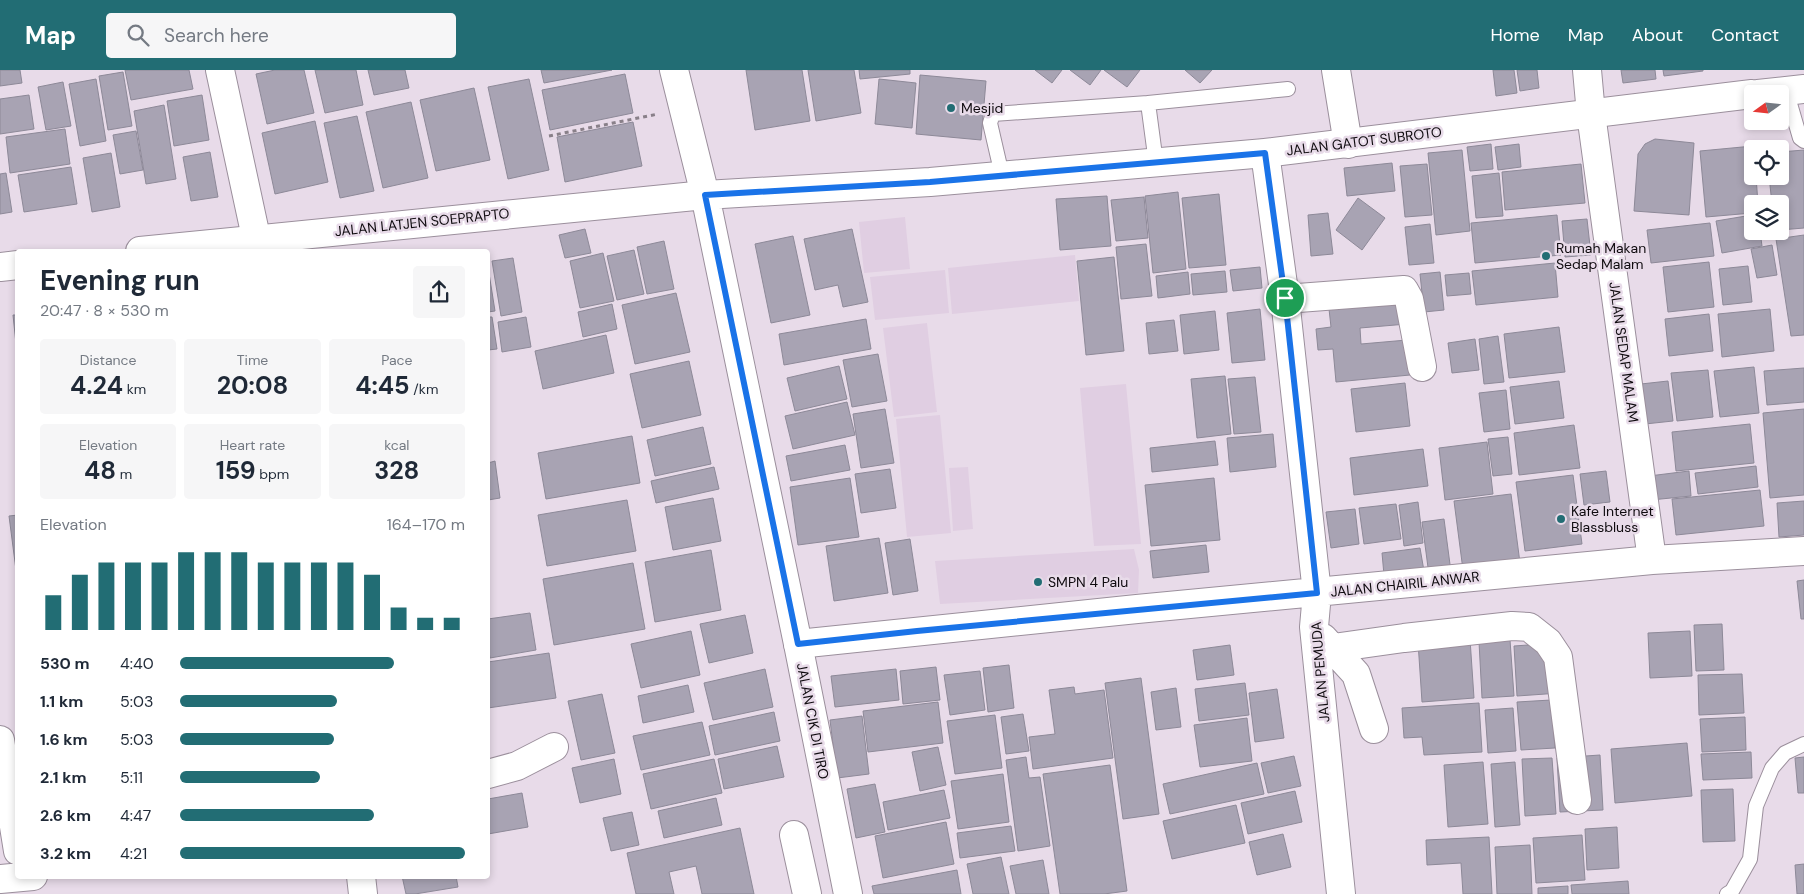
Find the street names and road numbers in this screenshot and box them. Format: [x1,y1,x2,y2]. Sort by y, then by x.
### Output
street label: JALAN GATOT SUBROTO [1285,123,1443,159]
street label: JALAN LATJEN SOEPRAPTO [334,204,510,240]
street label: JALAN SEDAP MALAM [1605,281,1643,423]
street label: JALAN CHAIRIL ANWAR [1329,567,1481,601]
street label: JALAN PEMUDA [1307,621,1333,723]
street label: JALAN CIK DI TIRO [793,661,833,781]

